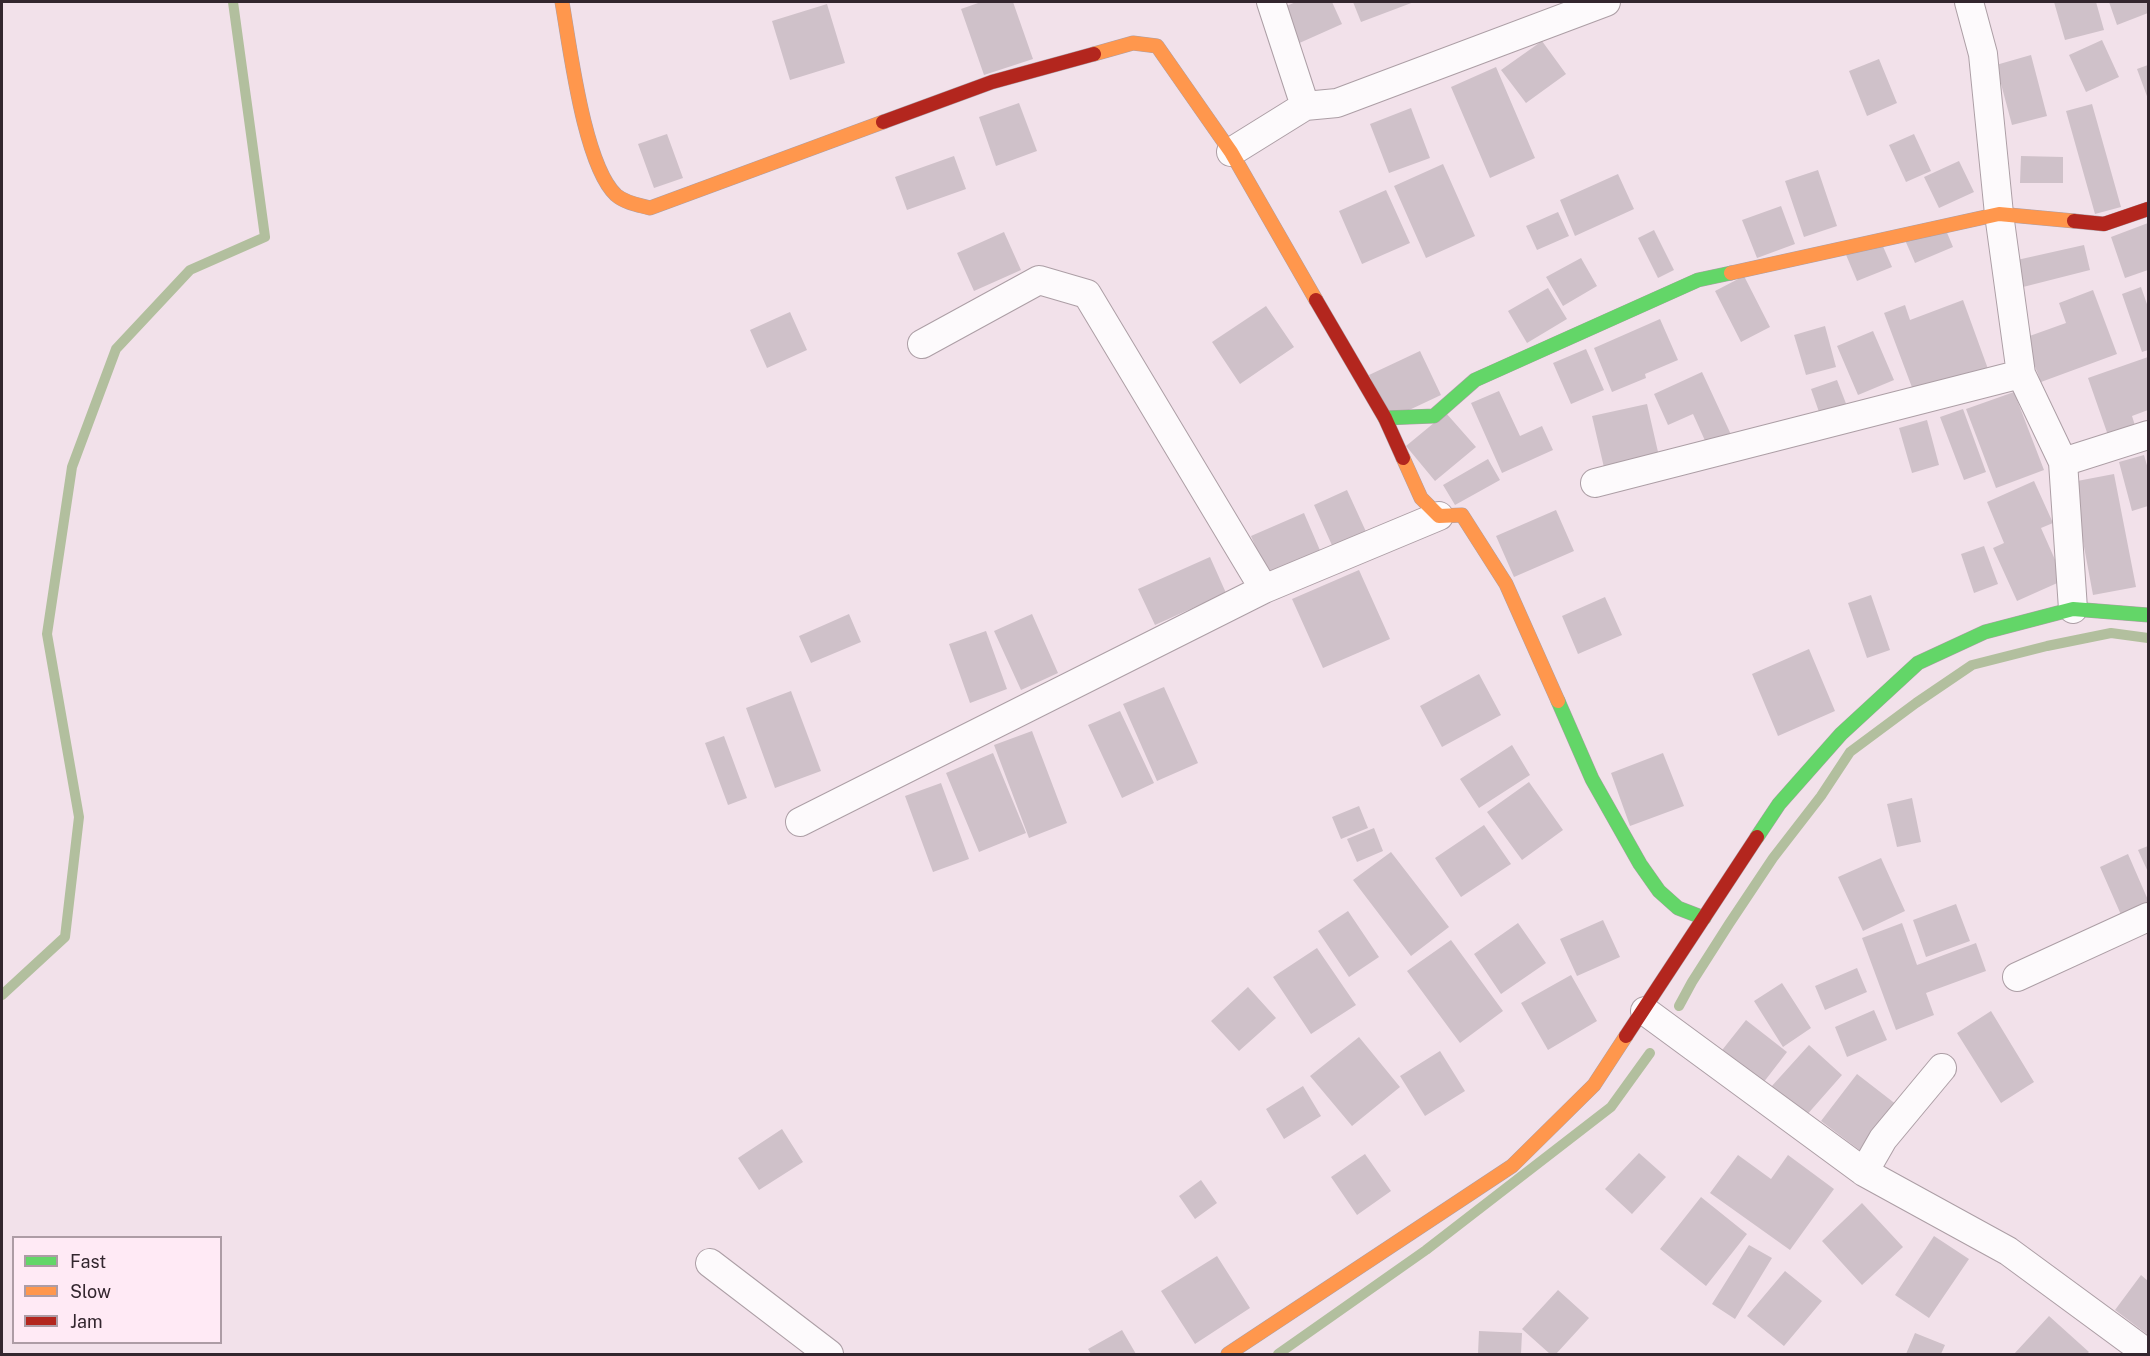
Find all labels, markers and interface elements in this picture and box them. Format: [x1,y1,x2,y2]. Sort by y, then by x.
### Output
legend [12,1236,222,1344]
text: Fast [70,1251,106,1272]
text: Slow [70,1281,111,1302]
text: Jam [70,1311,103,1332]

